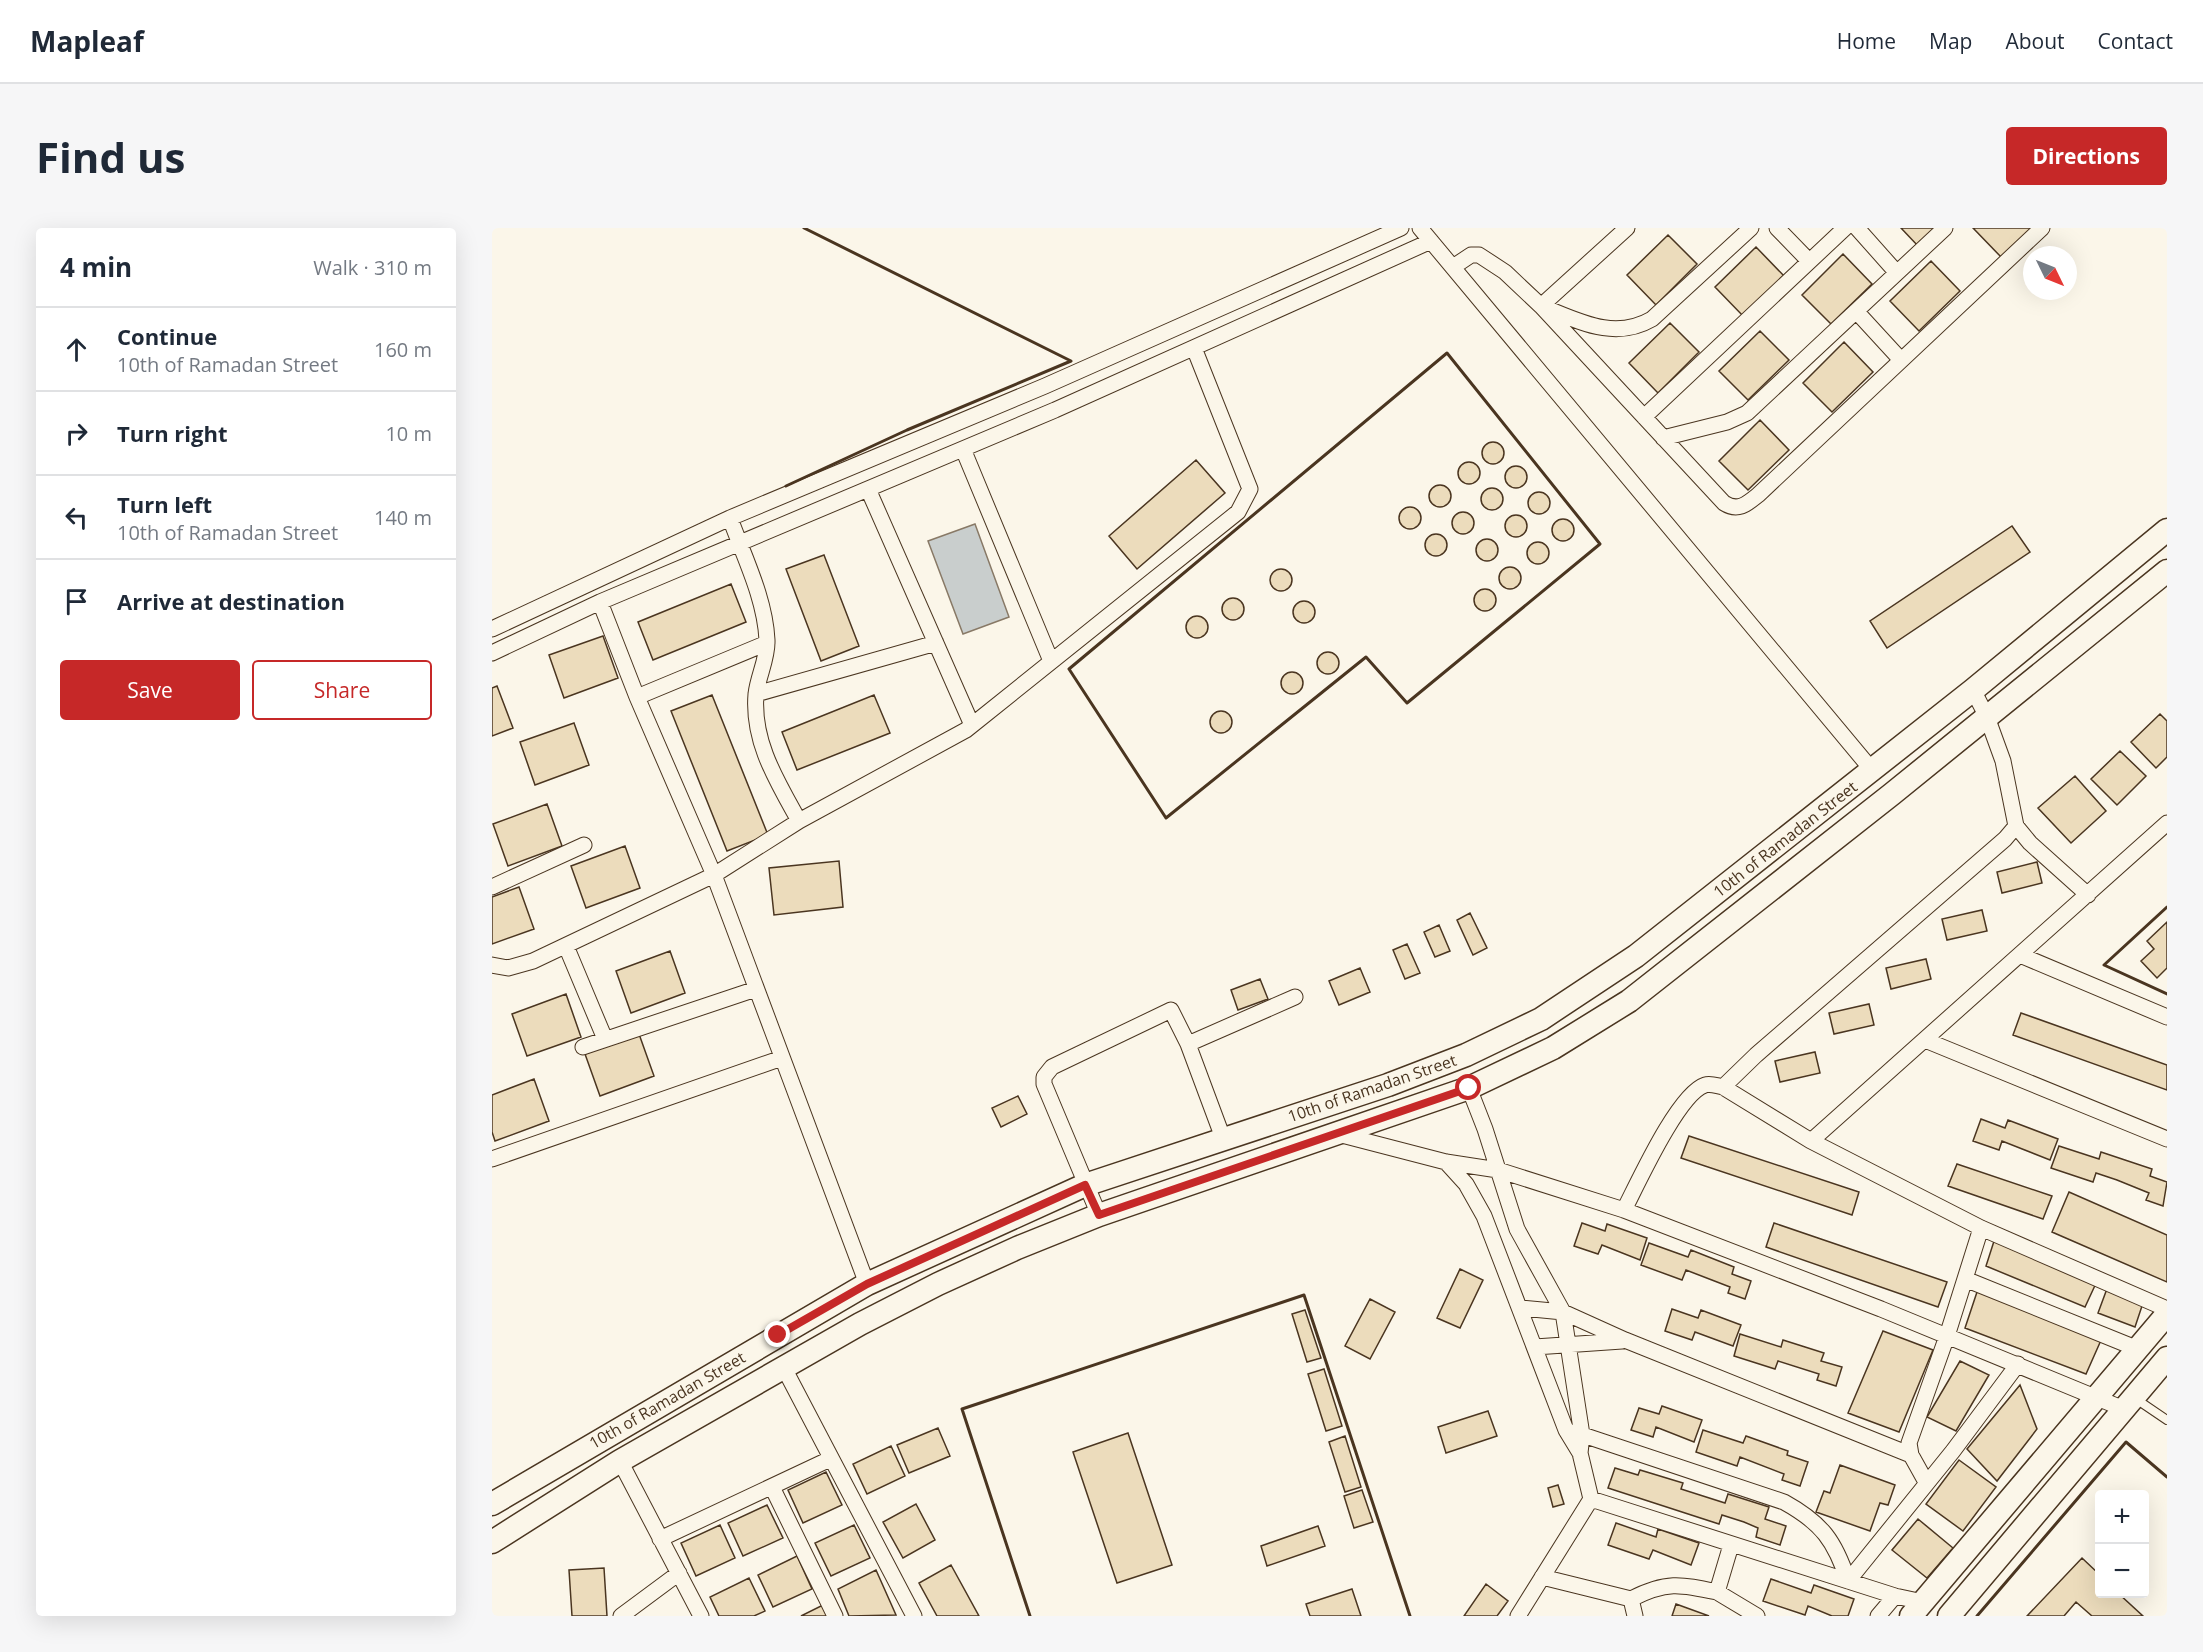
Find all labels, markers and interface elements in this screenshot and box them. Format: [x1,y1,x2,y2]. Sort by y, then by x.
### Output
text: Mapleaf [30,22,144,60]
text: Home [1837,27,1896,55]
text: Map [1929,27,1972,55]
text: About [2005,27,2065,55]
text: Contact [2098,27,2173,55]
button: Directions [2006,127,2167,185]
text: Find us [36,128,185,185]
north arrow [2023,246,2077,300]
text: 4 min [60,249,132,285]
text: Walk · 310 m [313,254,432,281]
text: Continue [117,321,217,351]
icon: ahead [60,333,93,366]
text: 160 m [374,336,432,363]
text: 10th of Ramadan Street [117,351,338,378]
icon: right [60,417,93,450]
text: Turn right [117,418,228,448]
text: 10 m [385,420,432,447]
text: Turn left [117,489,212,519]
icon: left [60,501,93,534]
text: 140 m [374,504,432,531]
text: 10th of Ramadan Street [117,519,338,546]
icon: arrive [60,585,93,618]
text: Arrive at destination [117,586,345,616]
button: Save [60,660,240,720]
button: Share [252,660,432,720]
street label: 10th of Ramadan Street [1709,776,1862,902]
street label: 10th of Ramadan Street [1285,1049,1460,1127]
route start [1455,1074,1481,1100]
route end [764,1321,790,1347]
street label: 10th of Ramadan Street [585,1346,749,1454]
map controls [2095,1490,2149,1598]
button: + [2095,1490,2149,1544]
button: − [2095,1544,2149,1598]

